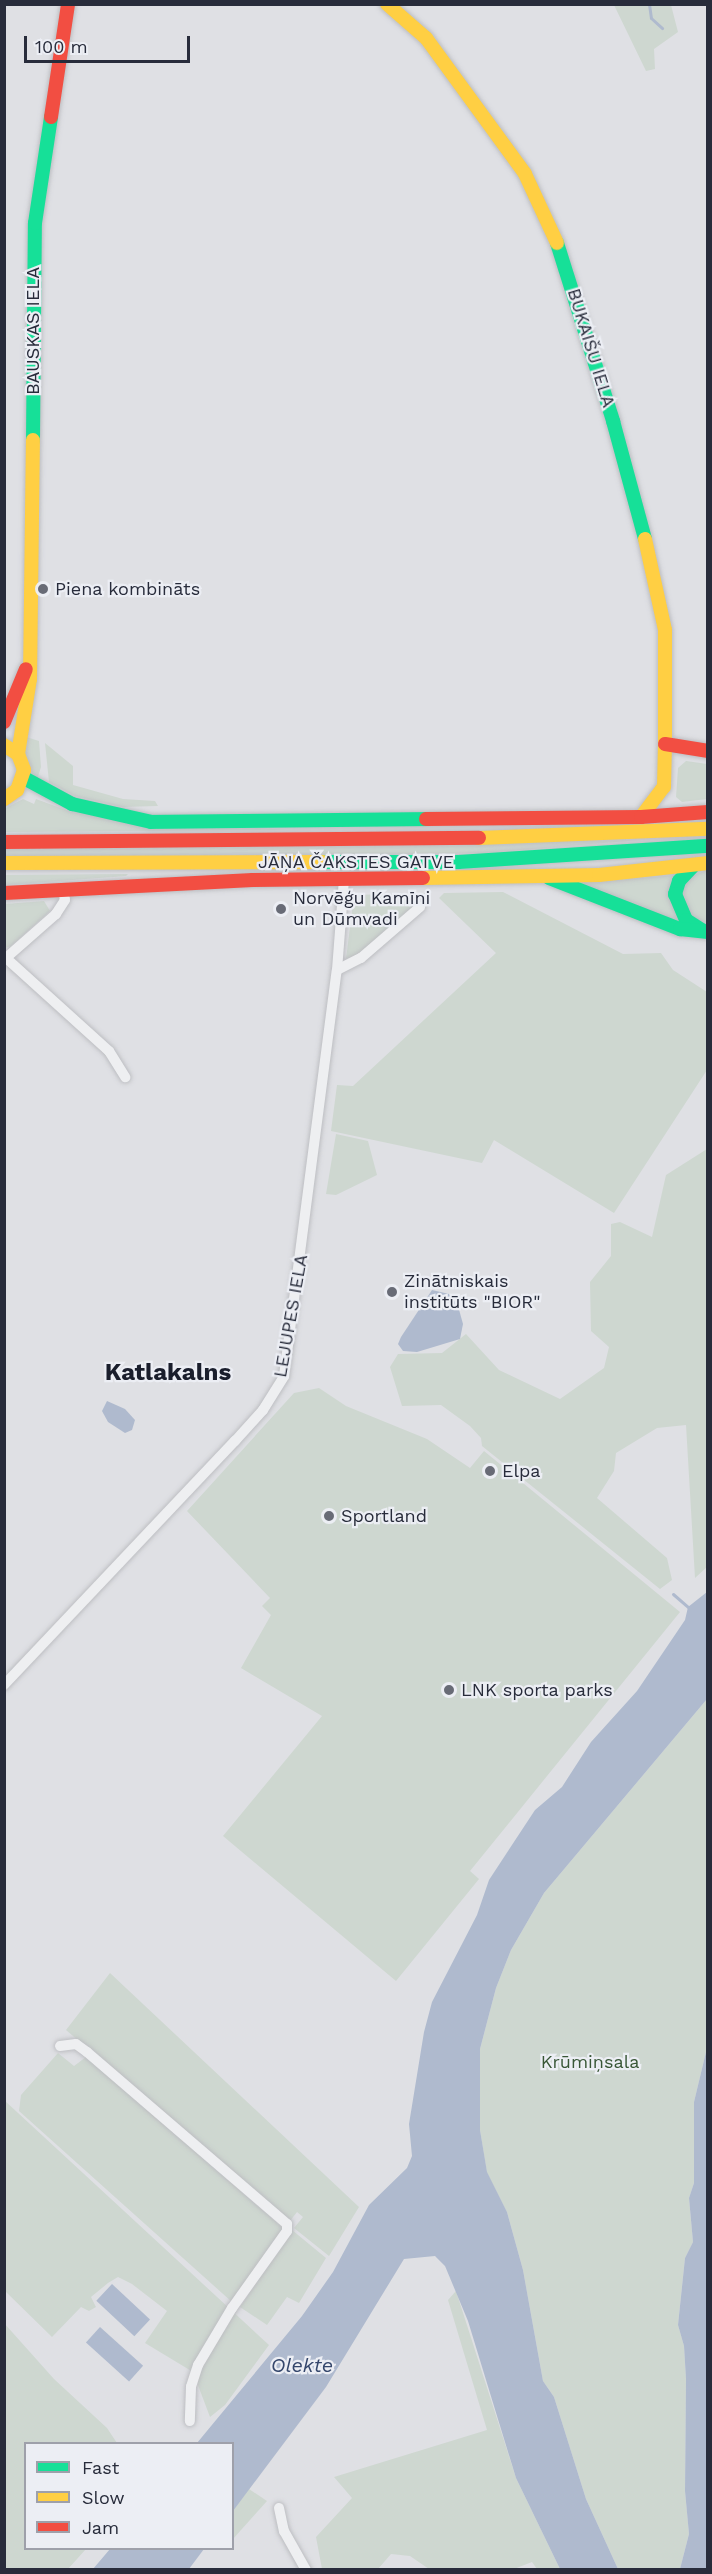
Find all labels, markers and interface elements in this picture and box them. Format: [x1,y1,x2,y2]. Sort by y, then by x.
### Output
scale bar [27,24,194,62]
text: 100 m [35,36,88,57]
street label: BAUSKAS IELA [22,267,44,395]
street label: BUKAIŠU IELA [563,286,619,410]
place label: Piena kombināts [55,578,201,600]
marker: Piena kombināts [36,582,50,596]
street label: JĀŅA ČAKSTES GATVE [258,851,454,873]
place label: Norvēģu Kamīni un Dūmvadi [293,888,430,930]
marker: Norvēģu Kamīni un Dūmvadi [274,902,288,916]
street label: LEJUPES IELA [270,1253,312,1379]
place label: Zinātniskais institūts "BIOR" [404,1271,541,1314]
marker: Zinātniskais institūts "BIOR" [385,1285,399,1299]
district label: Katlakalns [105,1359,231,1387]
place label: Elpa [502,1460,540,1482]
marker: Elpa [483,1464,497,1478]
place label: Sportland [341,1505,427,1527]
marker: Sportland [322,1509,336,1523]
place label: LNK sporta parks [461,1679,613,1701]
marker: LNK sporta parks [442,1683,456,1697]
park label: Krūmiņsala [541,2051,639,2073]
water label: Olekte [271,2353,333,2377]
legend [24,2442,234,2550]
text: Fast [82,2457,119,2478]
text: Slow [82,2487,125,2508]
text: Jam [82,2517,119,2538]

